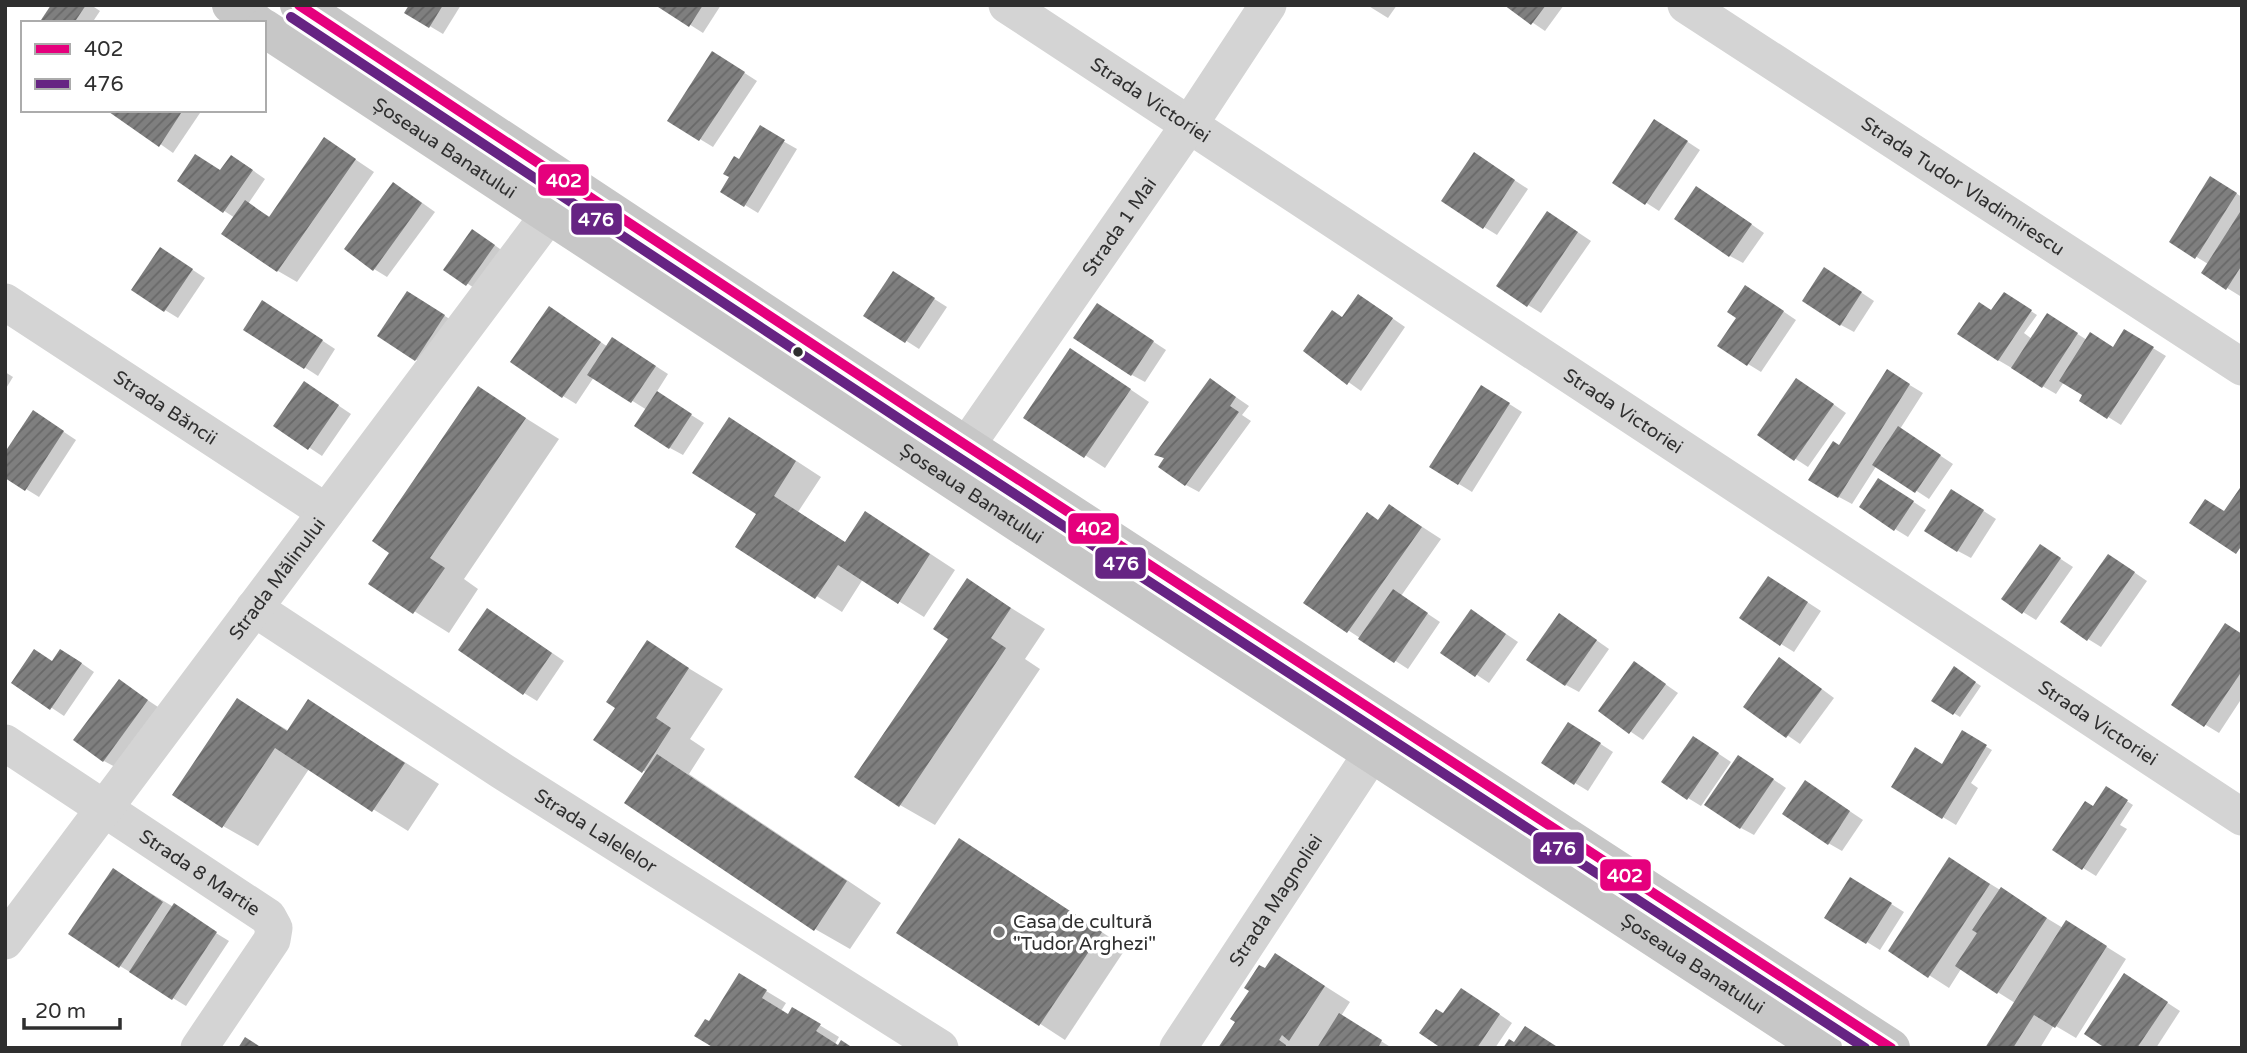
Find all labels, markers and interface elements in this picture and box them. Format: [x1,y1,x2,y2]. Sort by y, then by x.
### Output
legend [21,21,266,112]
text: 402 [84,37,124,62]
street label: Strada Victoriei [1086,53,1214,148]
text: 476 [84,72,124,97]
street label: Șoseaua Banatului [369,93,520,203]
street label: Strada Tudor Vladimirescu [1857,112,2069,261]
line badge: 402 [537,163,590,197]
text: 402 [546,170,582,192]
street label: Strada 1 Mai [1078,174,1161,280]
line badge: 476 [570,202,623,236]
text: 476 [578,209,614,231]
unlabelled marker [791,345,805,359]
street label: Strada Victoriei [1559,364,1687,458]
street label: Strada Băncii [109,366,221,450]
street label: Șoseaua Banatului [896,439,1047,549]
line badge: 402 [1067,512,1120,545]
street label: Strada Mălinului [225,514,330,644]
text: 402 [1076,518,1112,540]
line badge: 476 [1094,546,1147,580]
text: 476 [1103,553,1139,575]
street label: Strada Victoriei [2034,676,2162,770]
street label: Strada Lalelelor [530,784,661,878]
street label: Strada 8 Martie [135,825,264,921]
street label: Strada Magnoliei [1225,831,1327,971]
line badge: 476 [1532,831,1585,865]
text: 476 [1540,838,1576,860]
line badge: 402 [1599,858,1652,892]
text: 402 [1607,865,1643,887]
street label: Șoseaua Banatului [1617,909,1768,1019]
place label: Casa de cultură "Tudor Arghezi" [1013,911,1156,955]
marker: Casa de cultură "Tudor Arghezi" [991,924,1007,940]
scale bar [24,986,121,1030]
text: 20 m [35,999,86,1024]

